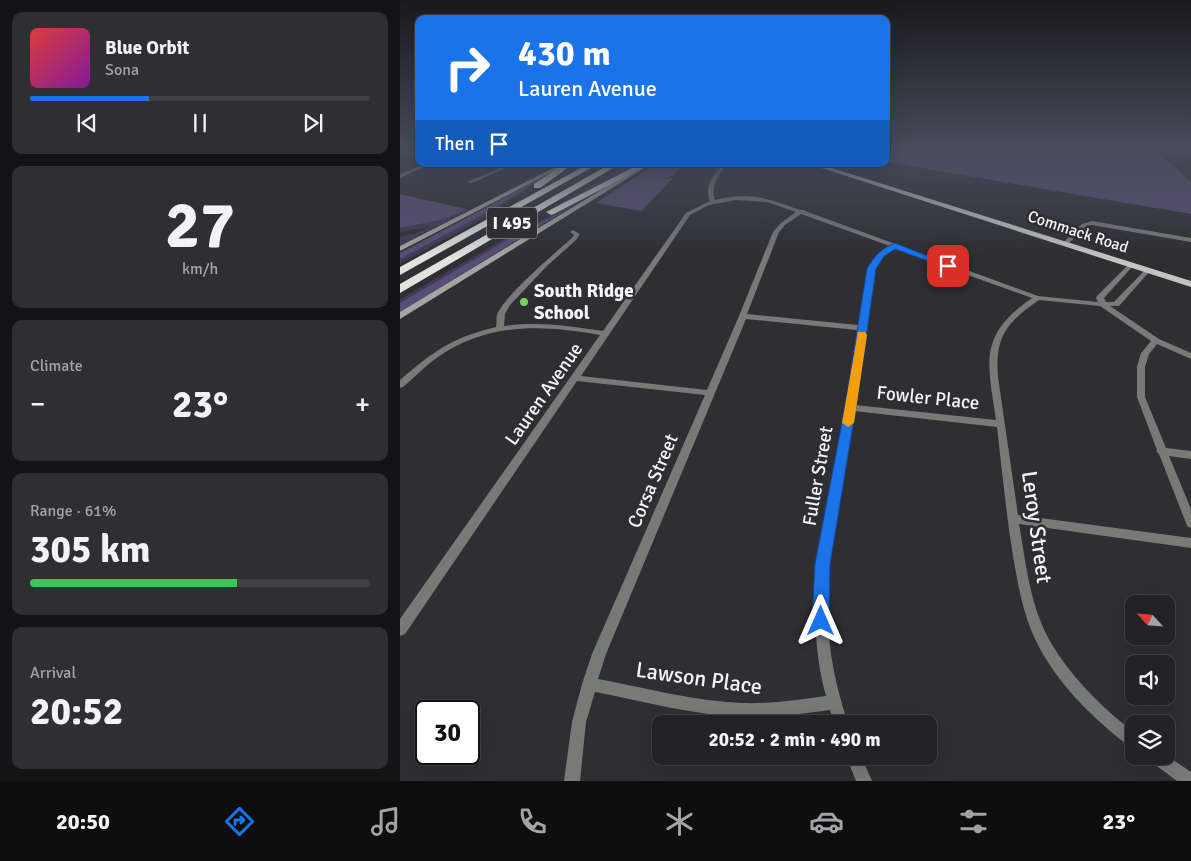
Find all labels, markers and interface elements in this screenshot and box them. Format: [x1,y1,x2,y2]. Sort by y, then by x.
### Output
text: 430 m [518,32,611,75]
icon: right [435,35,500,100]
text: Blue Orbit [105,36,189,60]
text: Sona [105,60,139,80]
text: Lauren Avenue [518,75,657,102]
icon: previous [73,109,101,137]
icon: pause [186,109,214,137]
icon: next [299,109,327,137]
icon: arrive [485,130,513,158]
text: Then [435,132,475,156]
text: 27 [165,186,235,266]
street label: Commack Road [1025,206,1131,258]
road number: I 495 [487,208,537,238]
pin [927,245,969,287]
icon: arrive [934,252,962,280]
text: km/h [182,259,218,279]
place label: South Ridge School [534,279,634,325]
marker: South Ridge School [518,296,530,308]
street label: Lauren Avenue [500,338,588,450]
text: Climate [30,356,83,376]
text: 23° [172,381,228,428]
street label: Fowler Place [875,381,981,415]
text: − [30,387,45,421]
text: + [355,387,370,421]
street label: Fuller Street [797,424,839,528]
street label: Corsa Street [622,430,684,532]
street label: Leroy Street [1016,469,1058,585]
text: Range · 61% [30,501,116,521]
text: 305 km [30,526,151,573]
position arrow [794,594,846,646]
north arrow [1125,595,1175,645]
map controls [1125,595,1175,765]
button: sound [1125,655,1175,705]
street label: Lawson Place [634,656,764,700]
text: Arrival [30,663,76,683]
text: 20:52 [30,688,123,735]
speed limit sign: 30 [415,700,480,765]
button: layers [1125,715,1175,765]
text: 20:52 · 2 min · 490 m [708,728,881,752]
icon: directions [222,804,257,839]
icon: music [368,804,403,839]
icon: phone [515,804,550,839]
icon: climate [662,804,697,839]
icon: car [809,804,844,839]
icon: filters [956,804,991,839]
text: 20:50 [56,808,110,835]
text: 23° [1102,808,1135,835]

